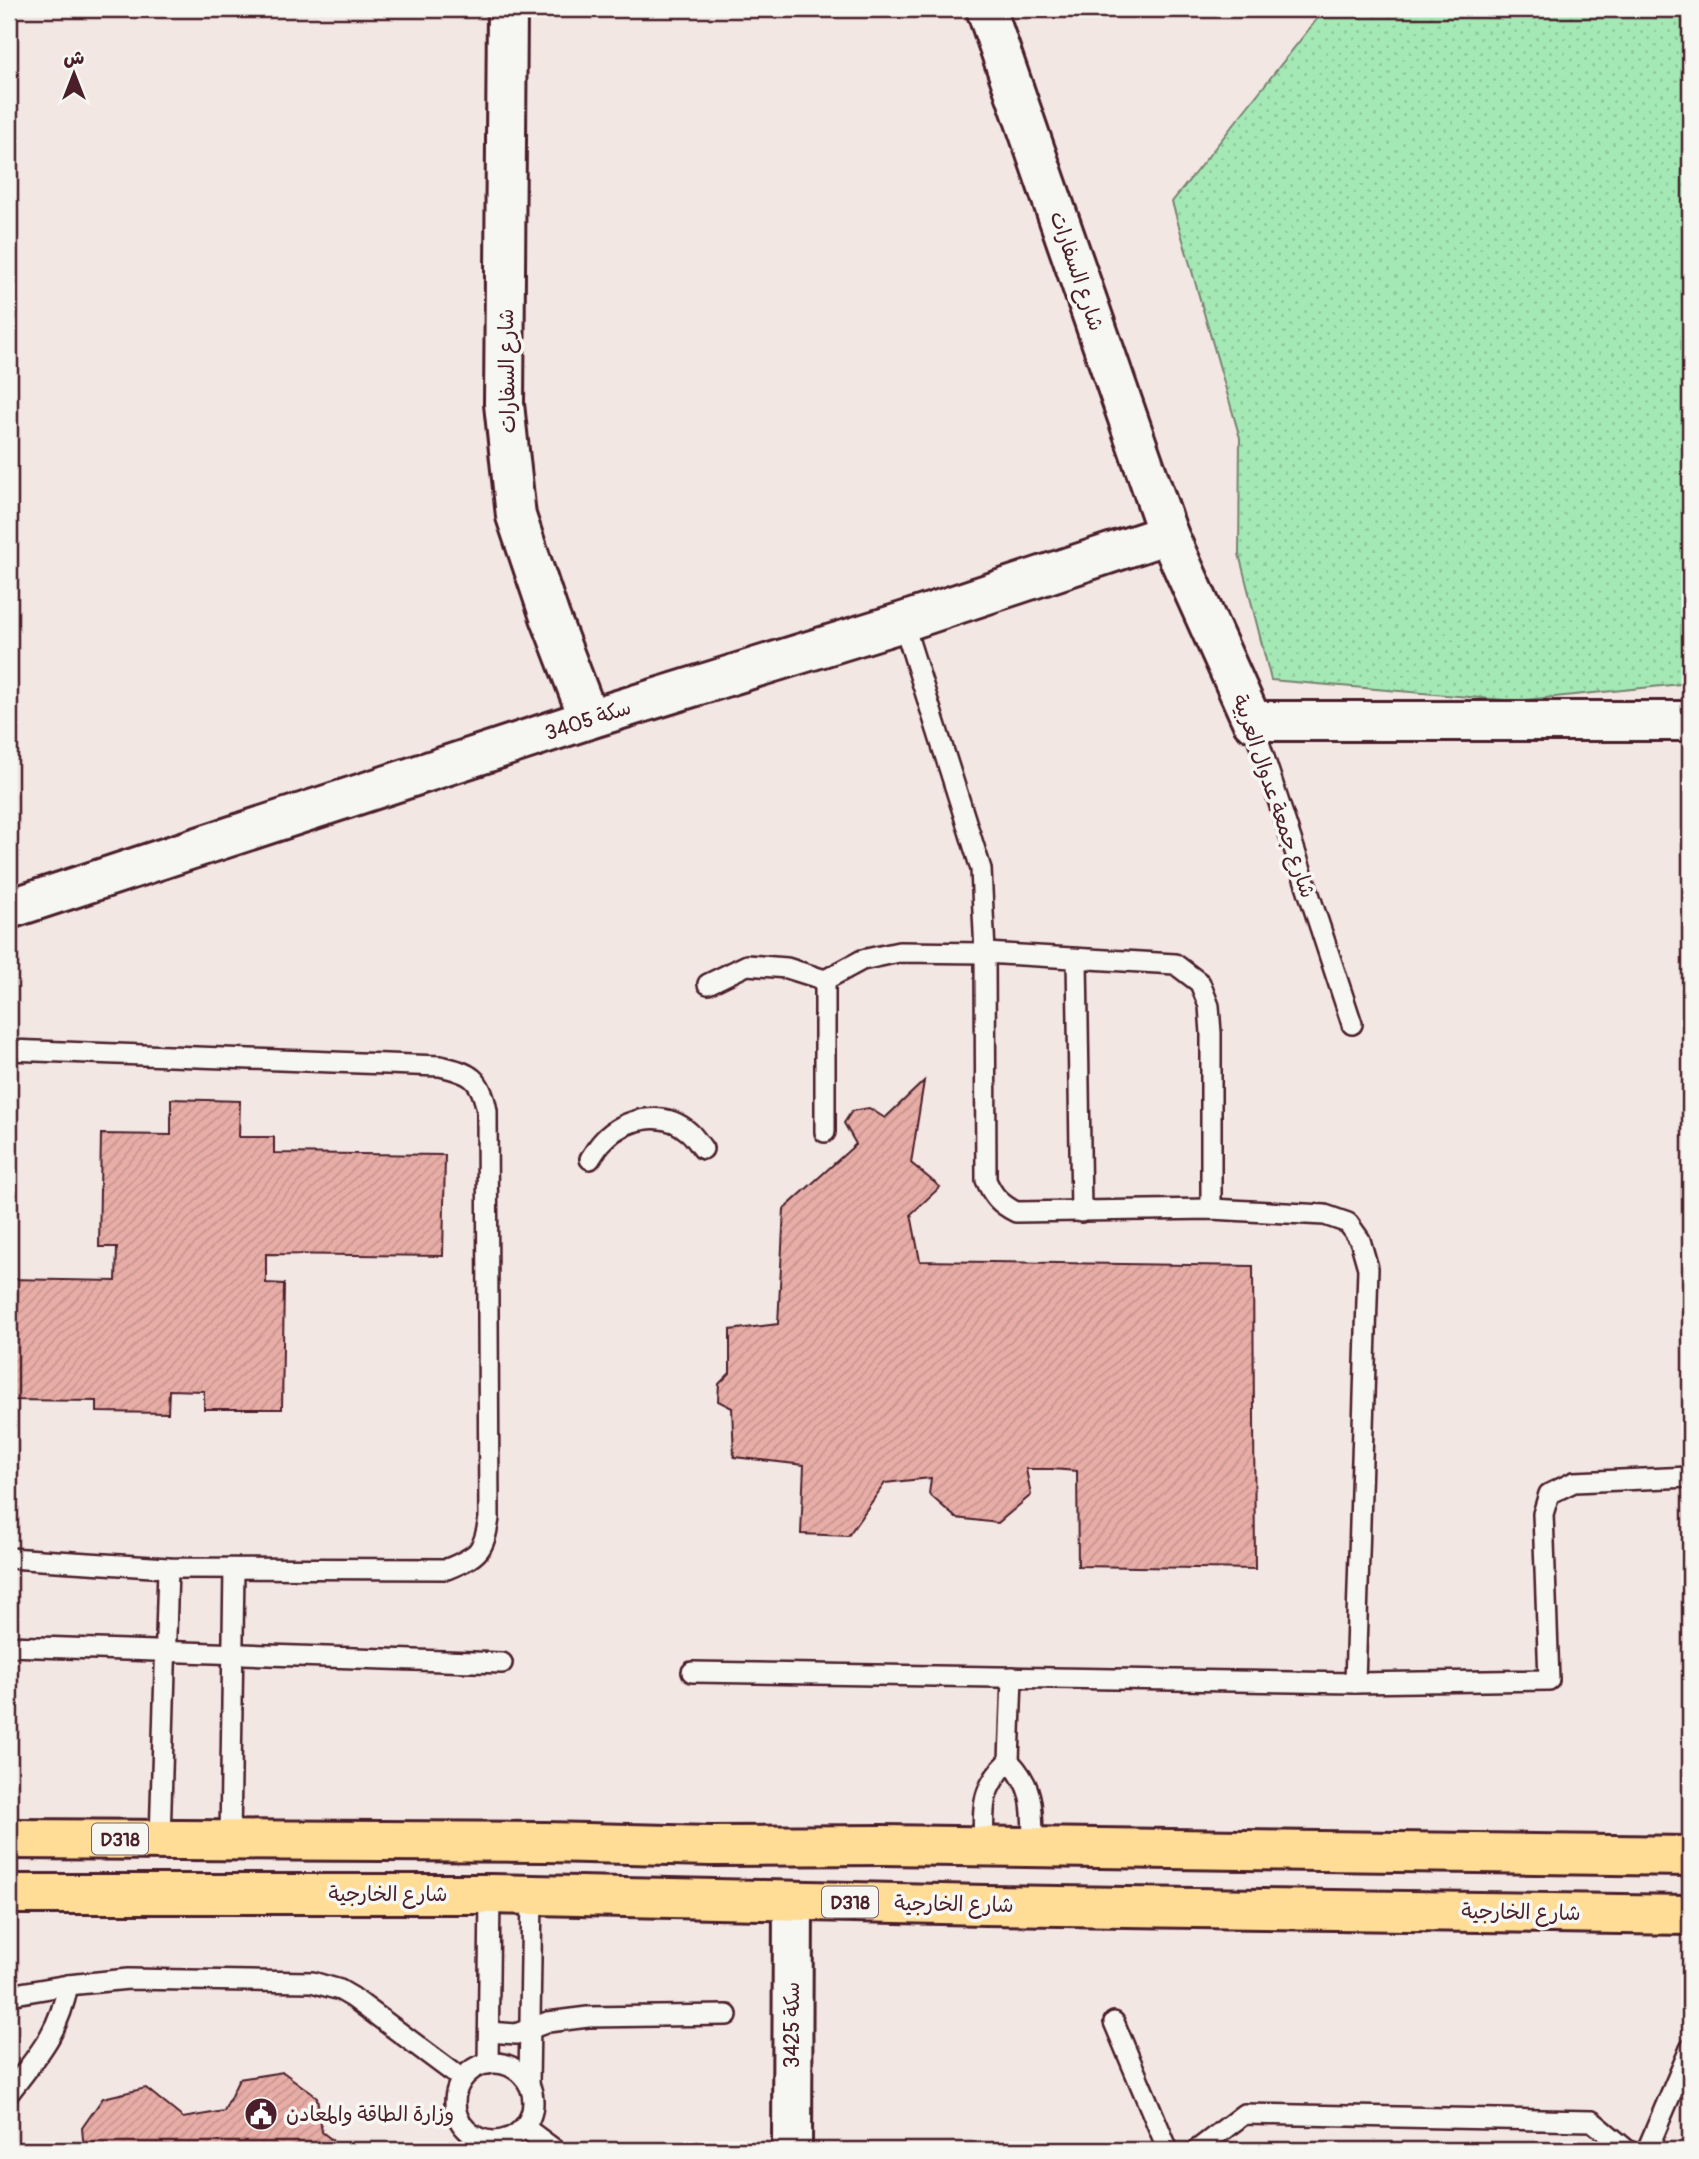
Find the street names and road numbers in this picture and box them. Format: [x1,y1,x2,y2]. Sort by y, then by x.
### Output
street label: شارع السفارات [1042,208,1110,335]
street label: شارع السفارات [493,308,523,434]
street label: شارع جمعة عدوال العربية [1225,691,1321,902]
street label: سكة 3405 [542,694,635,747]
road number: D318 [92,1824,148,1854]
street label: شارع الخارجية [328,1881,448,1909]
road number: D318 [822,1886,878,1918]
street label: شارع الخارجية [894,1890,1014,1920]
street label: شارع الخارجية [1461,1898,1581,1928]
street label: سكة 3425 [779,1982,806,2068]

